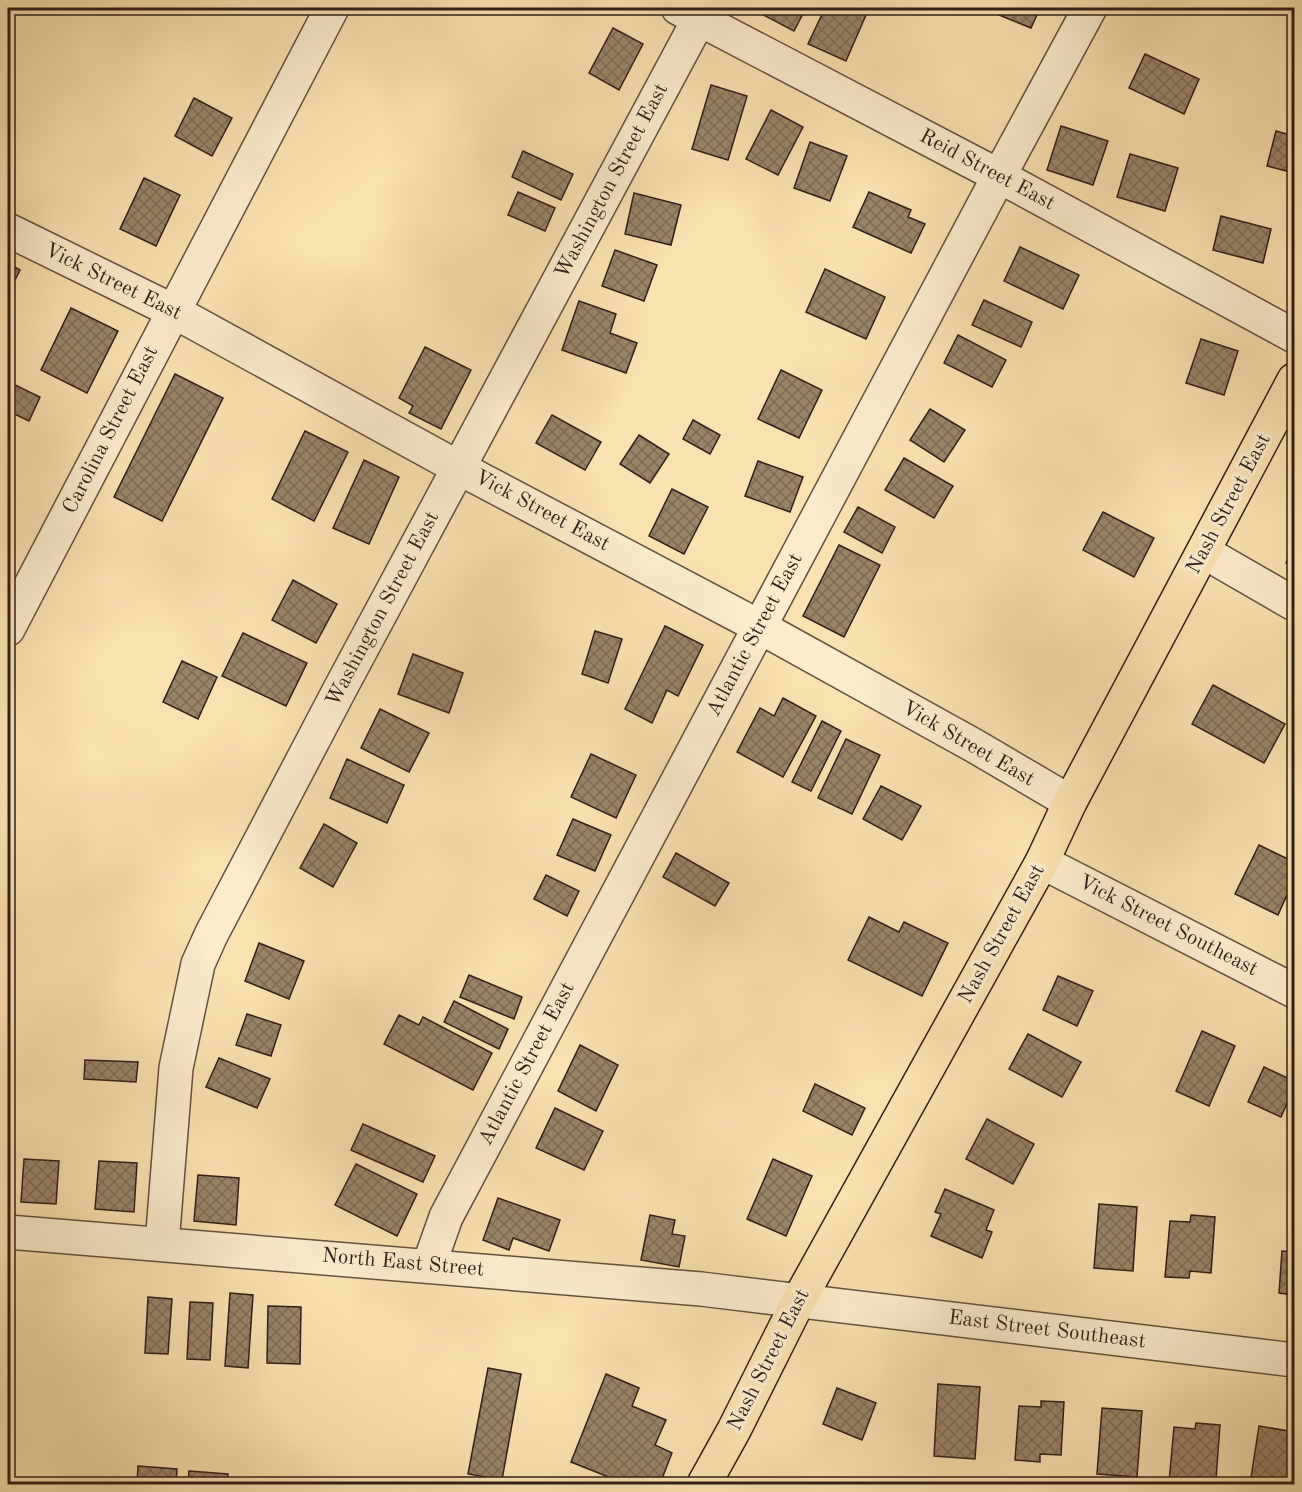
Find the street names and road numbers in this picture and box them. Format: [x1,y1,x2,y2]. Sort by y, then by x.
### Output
street label: Washington Street East [552,80,672,282]
street label: Reid Street East [916,126,1058,214]
street label: Vick Street East [41,240,185,324]
street label: Carolina Street East [60,343,162,517]
street label: Nash Street East [1183,430,1275,578]
street label: Vick Street East [471,467,613,555]
street label: Washington Street East [323,508,443,710]
street label: Atlantic Street East [703,550,807,720]
street label: Vick Street East [898,697,1038,791]
street label: Nash Street East [955,861,1049,1007]
street label: Vick Street Southeast [1075,872,1261,980]
street label: Atlantic Street East [475,979,579,1149]
street label: North East Street [321,1245,485,1281]
street label: Nash Street East [724,1286,814,1434]
street label: East Street Southeast [947,1307,1147,1353]

